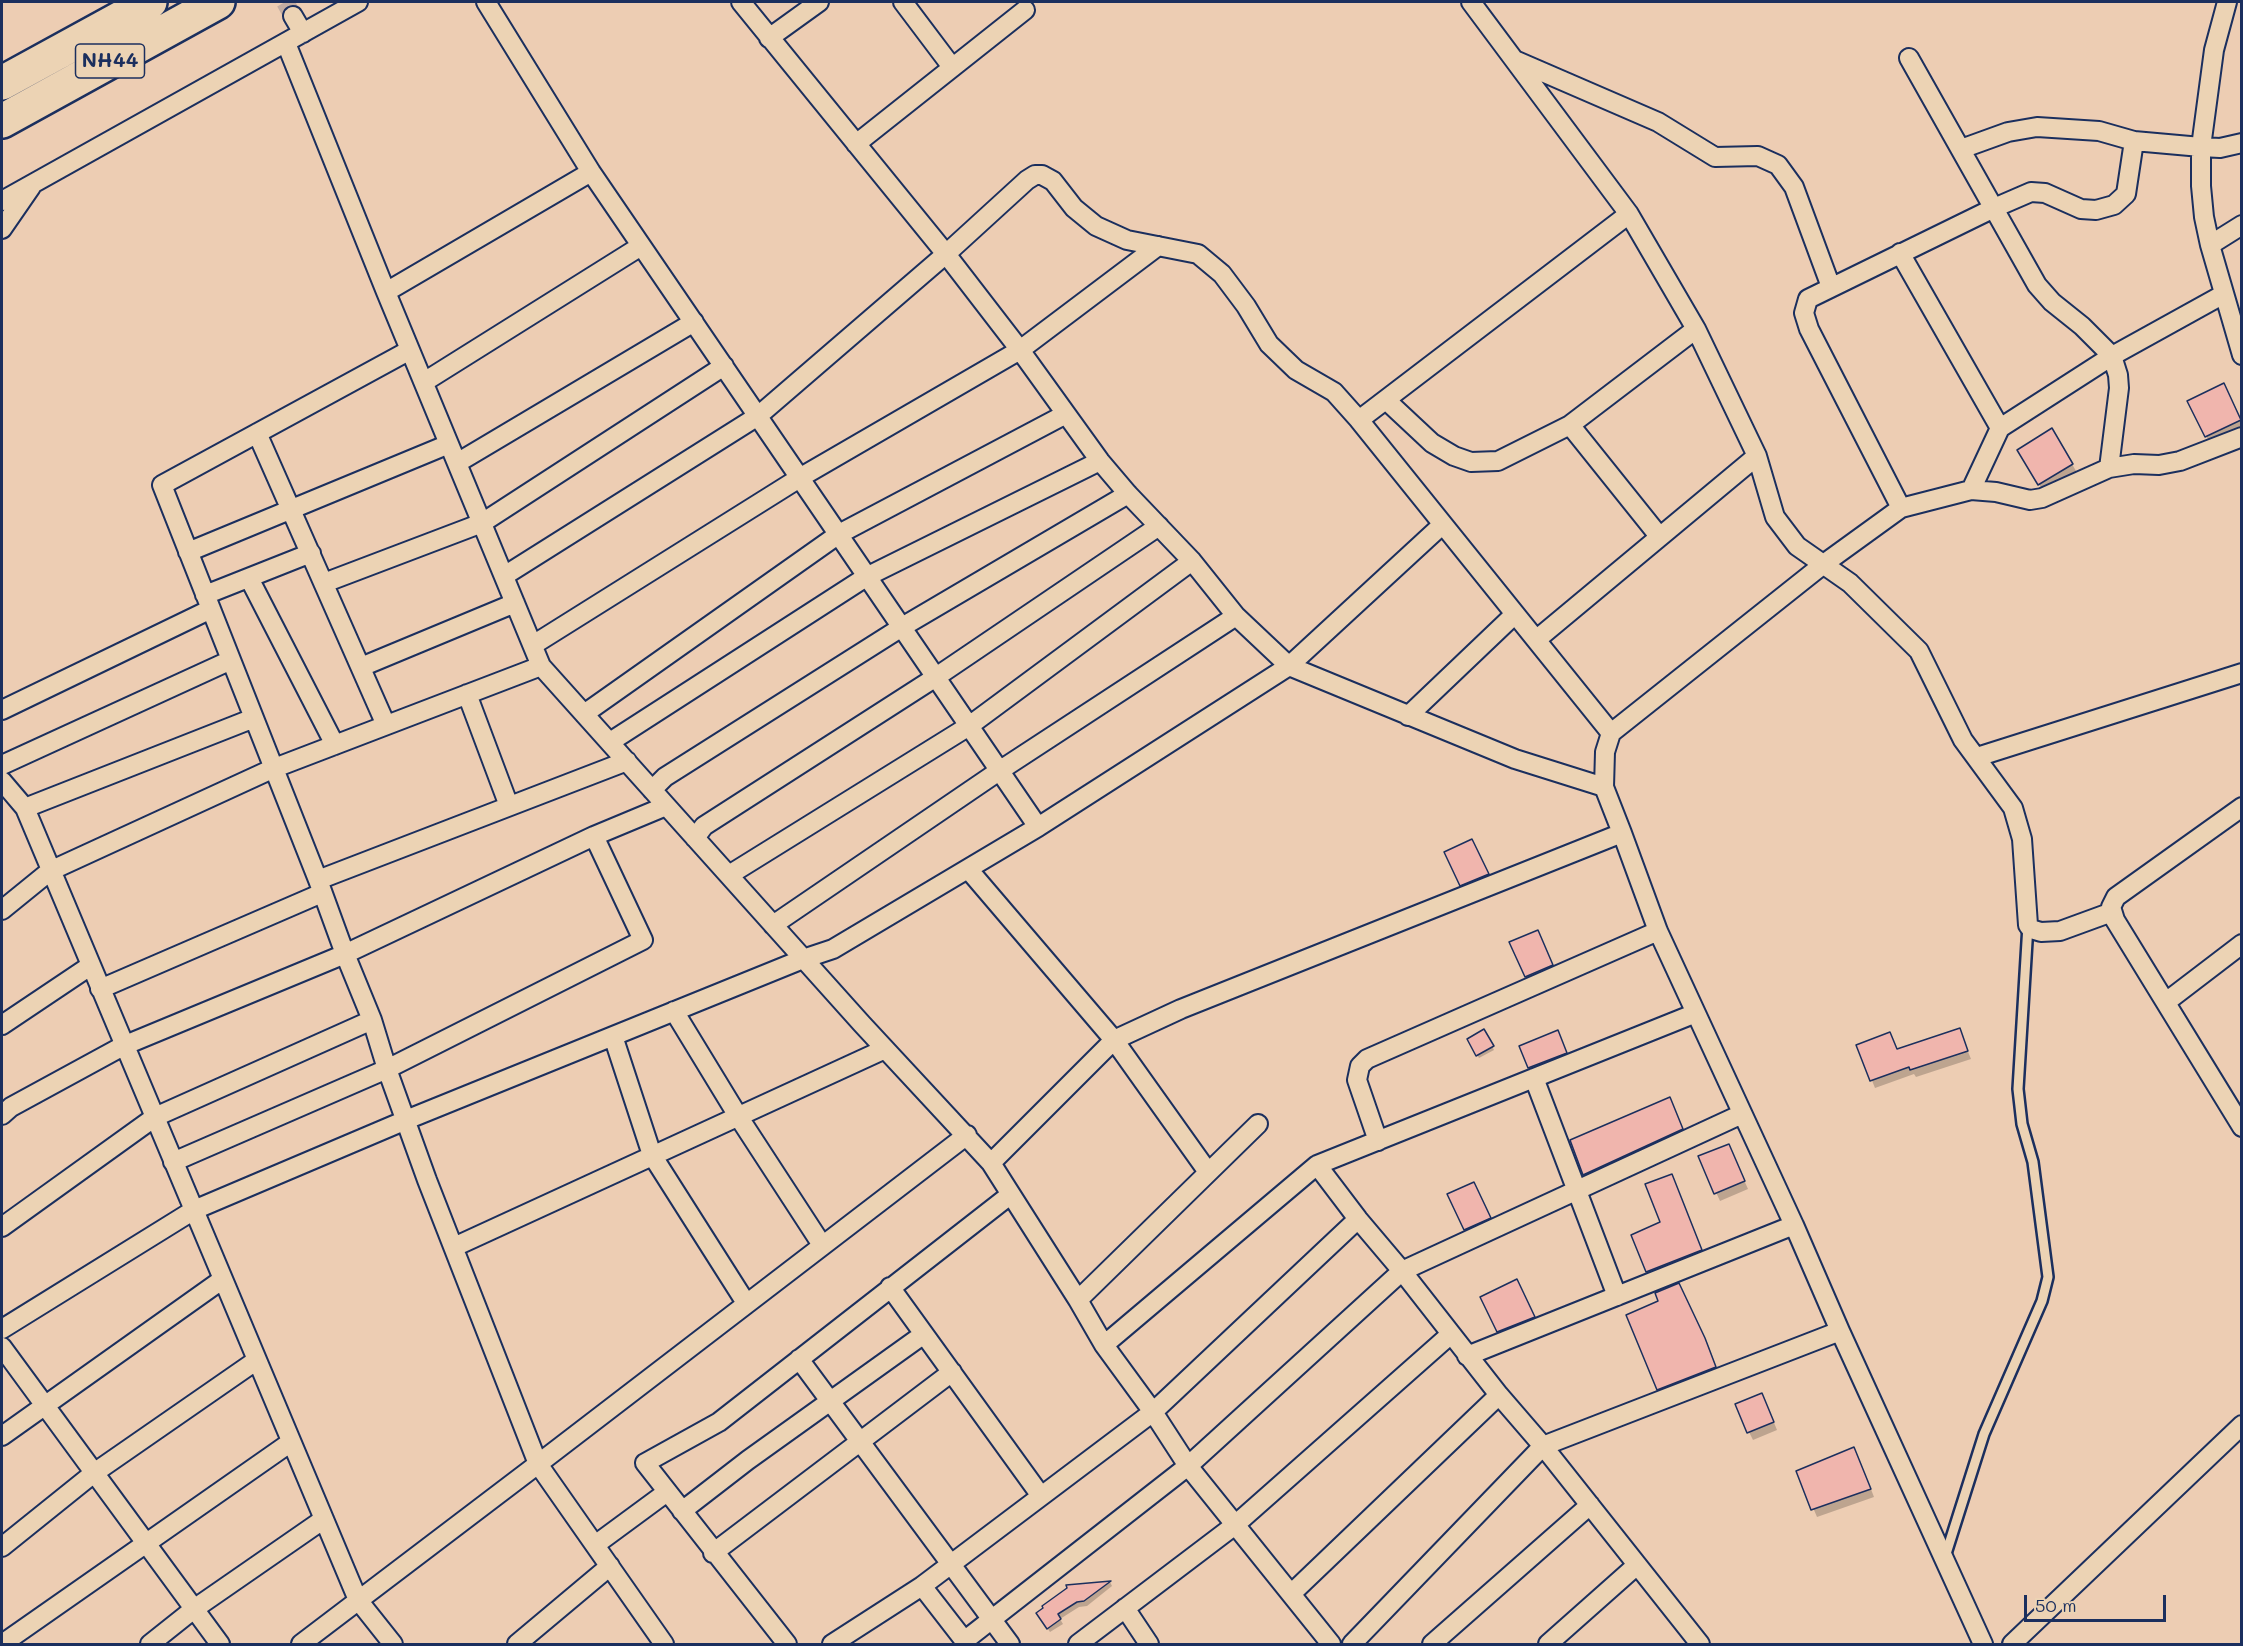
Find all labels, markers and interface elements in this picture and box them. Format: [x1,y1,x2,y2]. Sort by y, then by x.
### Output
road number: NH44 [76,44,144,78]
scale bar [2027,1583,2170,1621]
text: 50 m [2035,1593,2077,1617]

